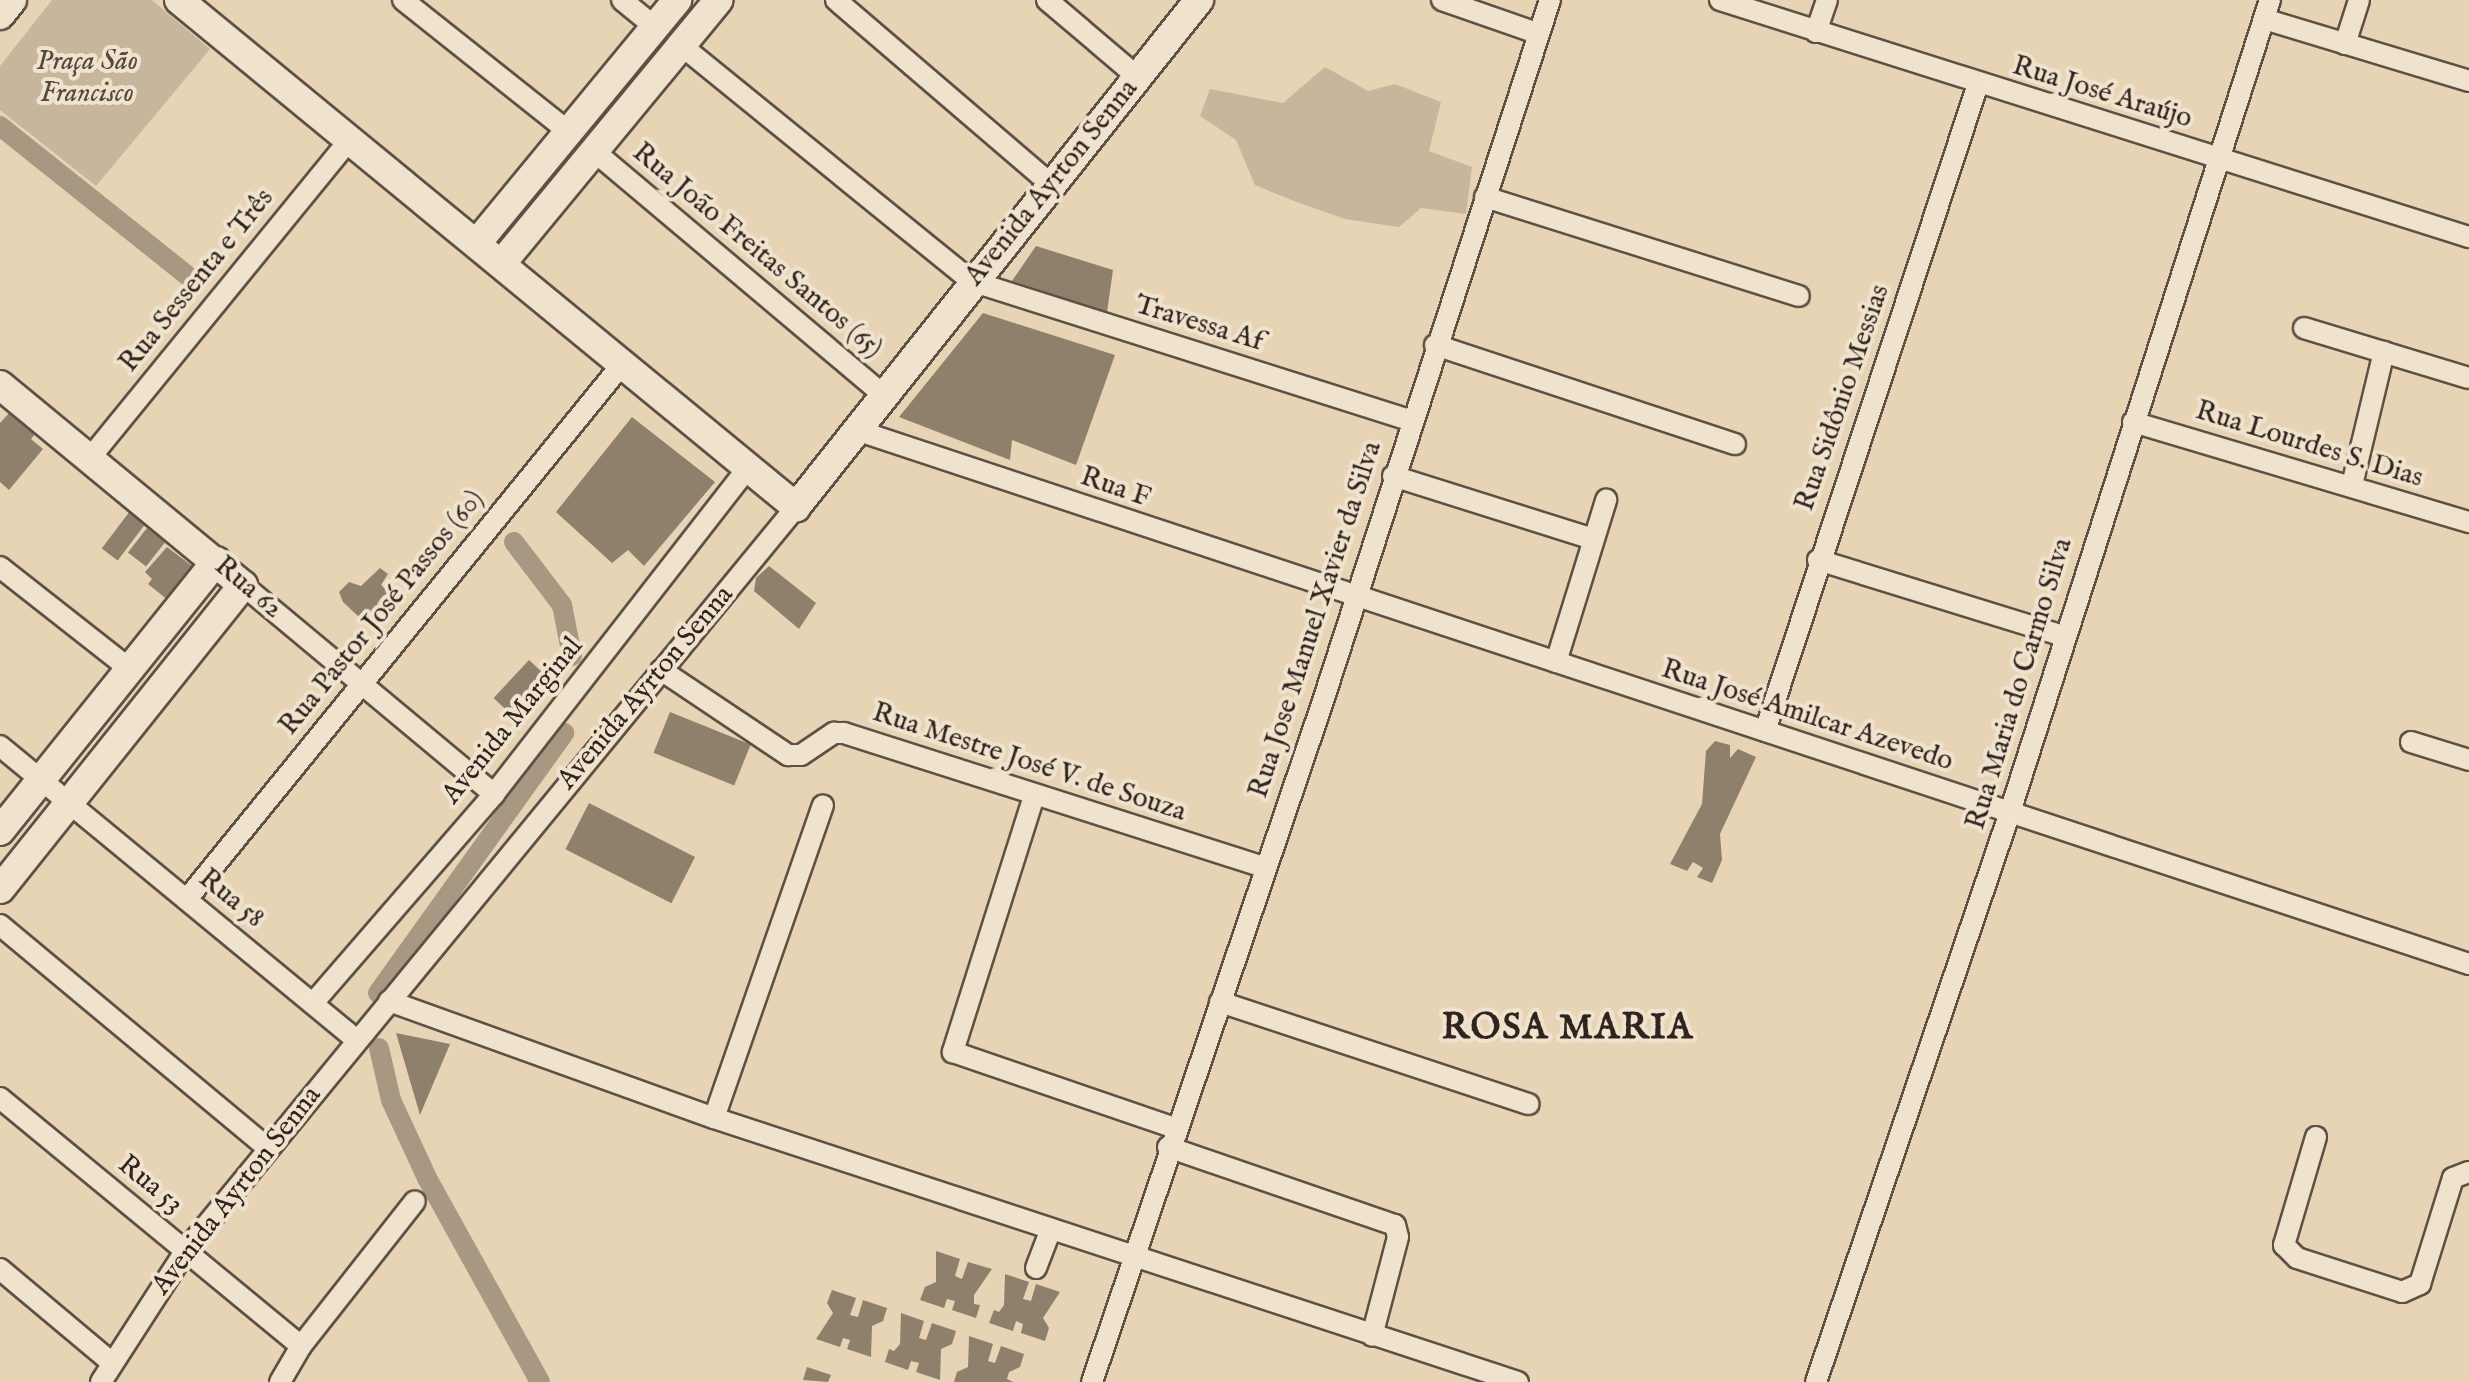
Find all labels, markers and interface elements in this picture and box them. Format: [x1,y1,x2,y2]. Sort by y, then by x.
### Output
park label: Praça São Francisco [36,45,138,111]
street label: Rua José Araújo [2008,50,2196,136]
street label: Avenida Ayrton Senna [958,73,1146,293]
street label: Rua João Freitas Santos (65) [625,136,889,366]
street label: Rua Sessenta e Três [113,182,281,380]
street label: Rua Sidônio Messias [1789,280,1897,516]
street label: Travessa Af [1131,289,1267,359]
street label: Rua Lourdes S. Dias [2191,394,2427,496]
street label: Rua Jose Manuel Xavier da Silva [1242,437,1390,803]
street label: Rua F [1076,460,1154,516]
street label: Rua Pastor José Passos (60) [273,483,491,743]
street label: Rua Maria do Carmo Silva [1960,534,2080,834]
street label: Rua 62 [207,550,289,626]
street label: Avenida Ayrton Senna [551,579,741,797]
street label: Avenida Marginal [435,631,591,811]
street label: Rua José Amilcar Azevedo [1657,653,1957,779]
street label: Rua Mestre José V. de Souza [868,696,1190,830]
street label: Rua 58 [191,862,271,936]
district label: ROSA MARIA [1442,1007,1694,1051]
street label: Avenida Ayrton Senna [145,1080,329,1302]
street label: Rua 53 [110,1149,190,1221]

